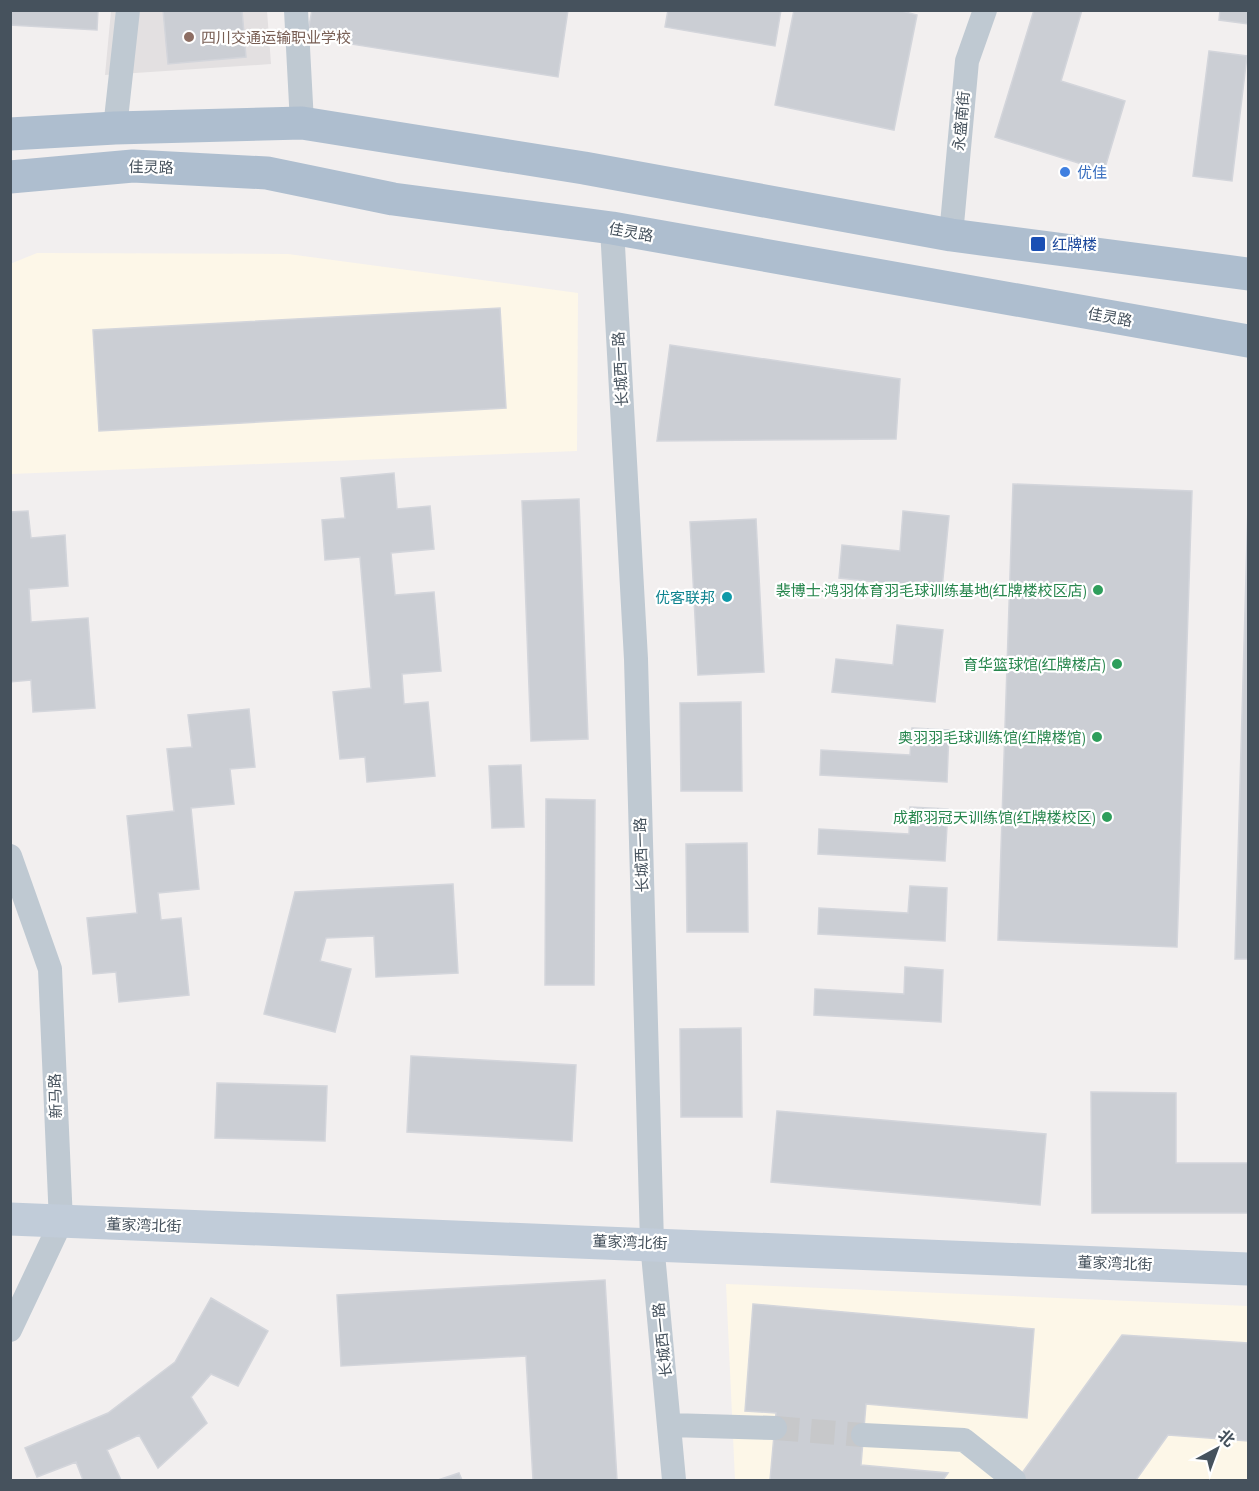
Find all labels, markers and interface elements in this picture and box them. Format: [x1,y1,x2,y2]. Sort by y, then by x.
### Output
place label: 四川交通运输职业学校 [201,28,351,47]
marker: 四川交通运输职业学校 [182,30,196,44]
street label: 永盛南街 [949,90,973,152]
street label: 佳灵路 [128,157,174,177]
place label: 优佳 [1077,163,1107,182]
marker: 优佳 [1058,165,1072,179]
street label: 佳灵路 [607,219,655,245]
marker: 红牌楼 [1029,235,1047,253]
place label: 红牌楼 [1052,235,1097,254]
street label: 佳灵路 [1086,304,1134,330]
street label: 长城西一路 [609,331,631,407]
place label: 裴博士·鸿羽体育羽毛球训练基地(红牌楼校区店) [776,581,1087,600]
marker: 裴博士·鸿羽体育羽毛球训练基地(红牌楼校区店) [1091,583,1105,597]
place label: 优客联邦 [655,588,715,607]
marker: 优客联邦 [720,590,734,604]
place label: 育华篮球馆(红牌楼店) [963,655,1105,674]
marker: 育华篮球馆(红牌楼店) [1110,657,1124,671]
place label: 奥羽羽毛球训练馆(红牌楼馆) [898,728,1085,747]
marker: 奥羽羽毛球训练馆(红牌楼馆) [1090,730,1104,744]
place label: 成都羽冠天训练馆(红牌楼校区) [893,808,1095,827]
marker: 成都羽冠天训练馆(红牌楼校区) [1100,810,1114,824]
street label: 长城西一路 [630,817,652,893]
street label: 新马路 [45,1073,65,1119]
street label: 董家湾北街 [106,1214,182,1236]
street label: 董家湾北街 [592,1231,668,1253]
street label: 董家湾北街 [1077,1252,1153,1274]
street label: 长城西一路 [649,1302,675,1378]
north arrow [1187,1419,1247,1479]
text: 北 [1214,1425,1239,1450]

